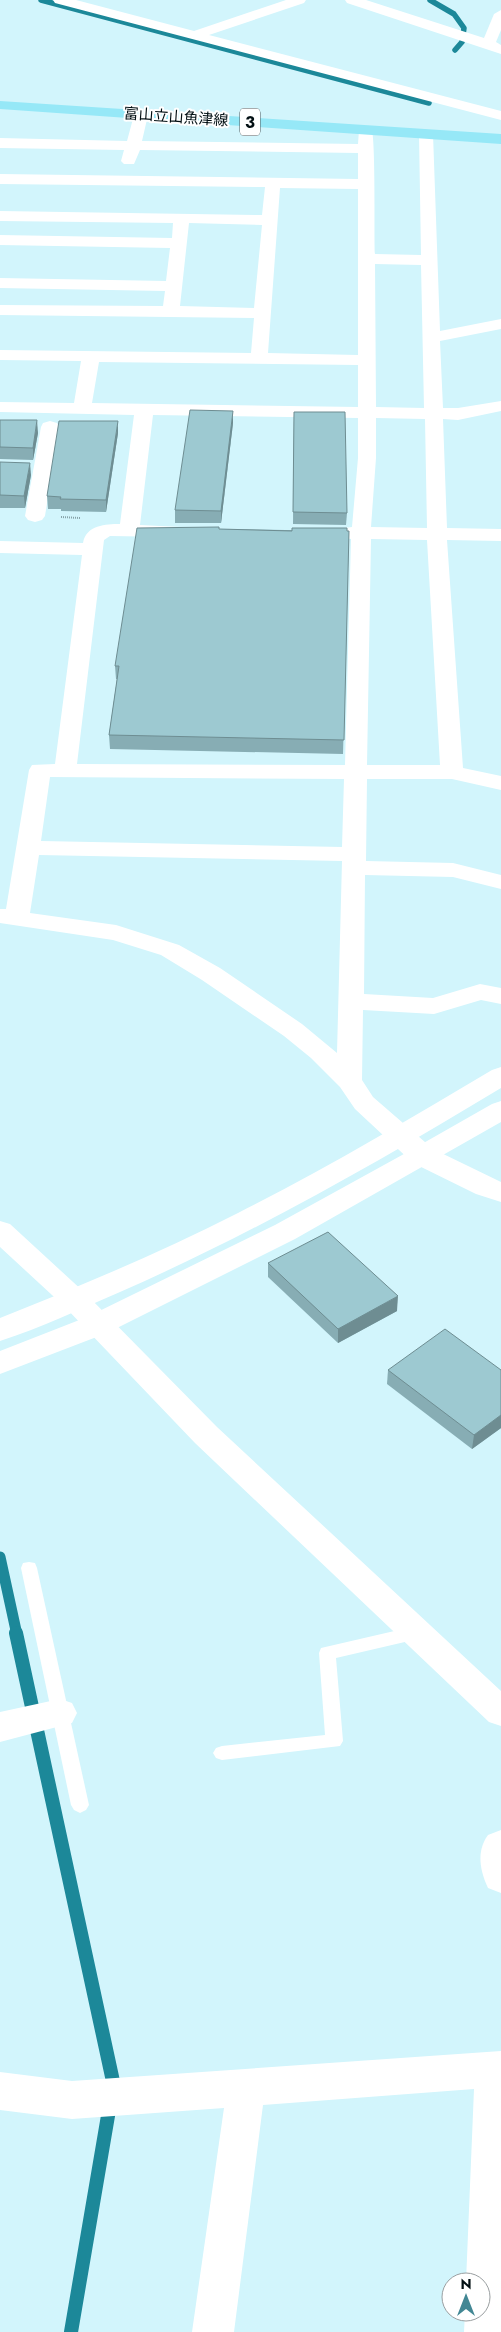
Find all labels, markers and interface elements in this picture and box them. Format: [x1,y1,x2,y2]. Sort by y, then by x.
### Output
street label: 富山立山魚津線 [123,102,229,132]
road number: 3 [240,108,260,136]
north arrow [441,2272,491,2322]
text: N [460,2274,472,2294]

